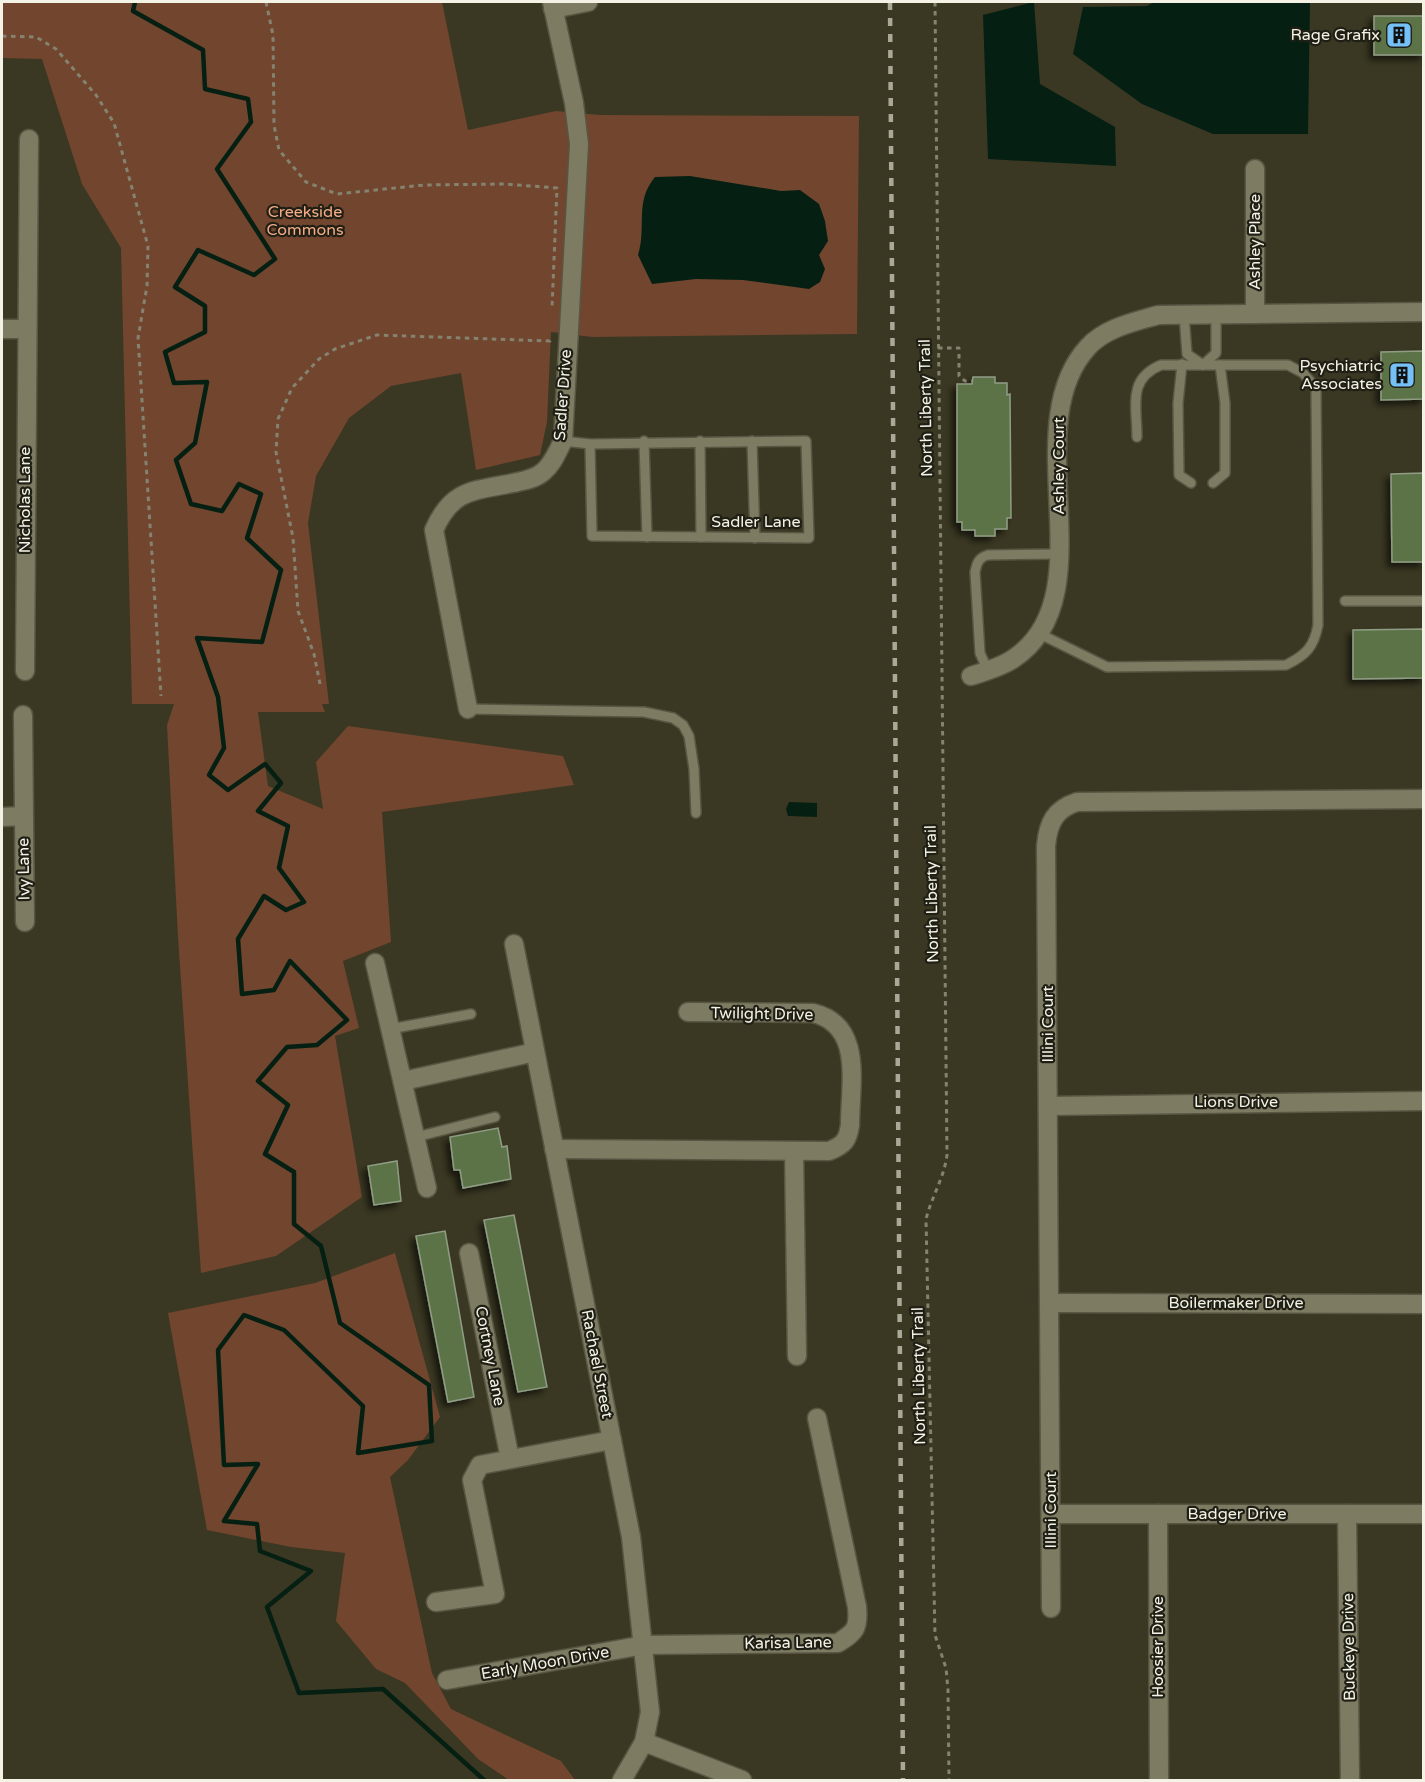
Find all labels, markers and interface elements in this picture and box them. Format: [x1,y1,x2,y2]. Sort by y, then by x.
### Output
building icon: Rage Grafix [1384,20,1414,50]
place label: Rage Grafix [1290,25,1380,45]
street label: Ashley Place [1245,194,1265,290]
park label: Creekside Commons [266,202,344,240]
street label: North Liberty Trail [915,339,937,477]
street label: Sadler Drive [550,349,576,441]
place label: Psychiatric Associates [1299,356,1382,394]
building icon: Psychiatric Associates [1387,360,1417,390]
street label: Ashley Court [1049,417,1069,515]
street label: Nicholas Lane [15,447,35,553]
street label: Sadler Lane [711,512,801,532]
street label: North Liberty Trail [921,825,943,963]
street label: Ivy Lane [13,838,35,900]
street label: Illini Court [1038,986,1058,1062]
street label: Twilight Drive [711,1003,813,1025]
street label: Lions Drive [1194,1092,1278,1112]
street label: Boilermaker Drive [1169,1293,1303,1313]
street label: Cortney Lane [471,1304,509,1408]
street label: North Liberty Trail [908,1307,930,1445]
street label: Rachael Street [577,1308,617,1420]
street label: Illini Court [1041,1472,1061,1548]
street label: Badger Drive [1187,1504,1287,1524]
street label: Buckeye Drive [1338,1593,1360,1701]
street label: Hoosier Drive [1148,1596,1168,1698]
street label: Karisa Lane [744,1632,832,1654]
street label: Early Moon Drive [479,1642,611,1684]

